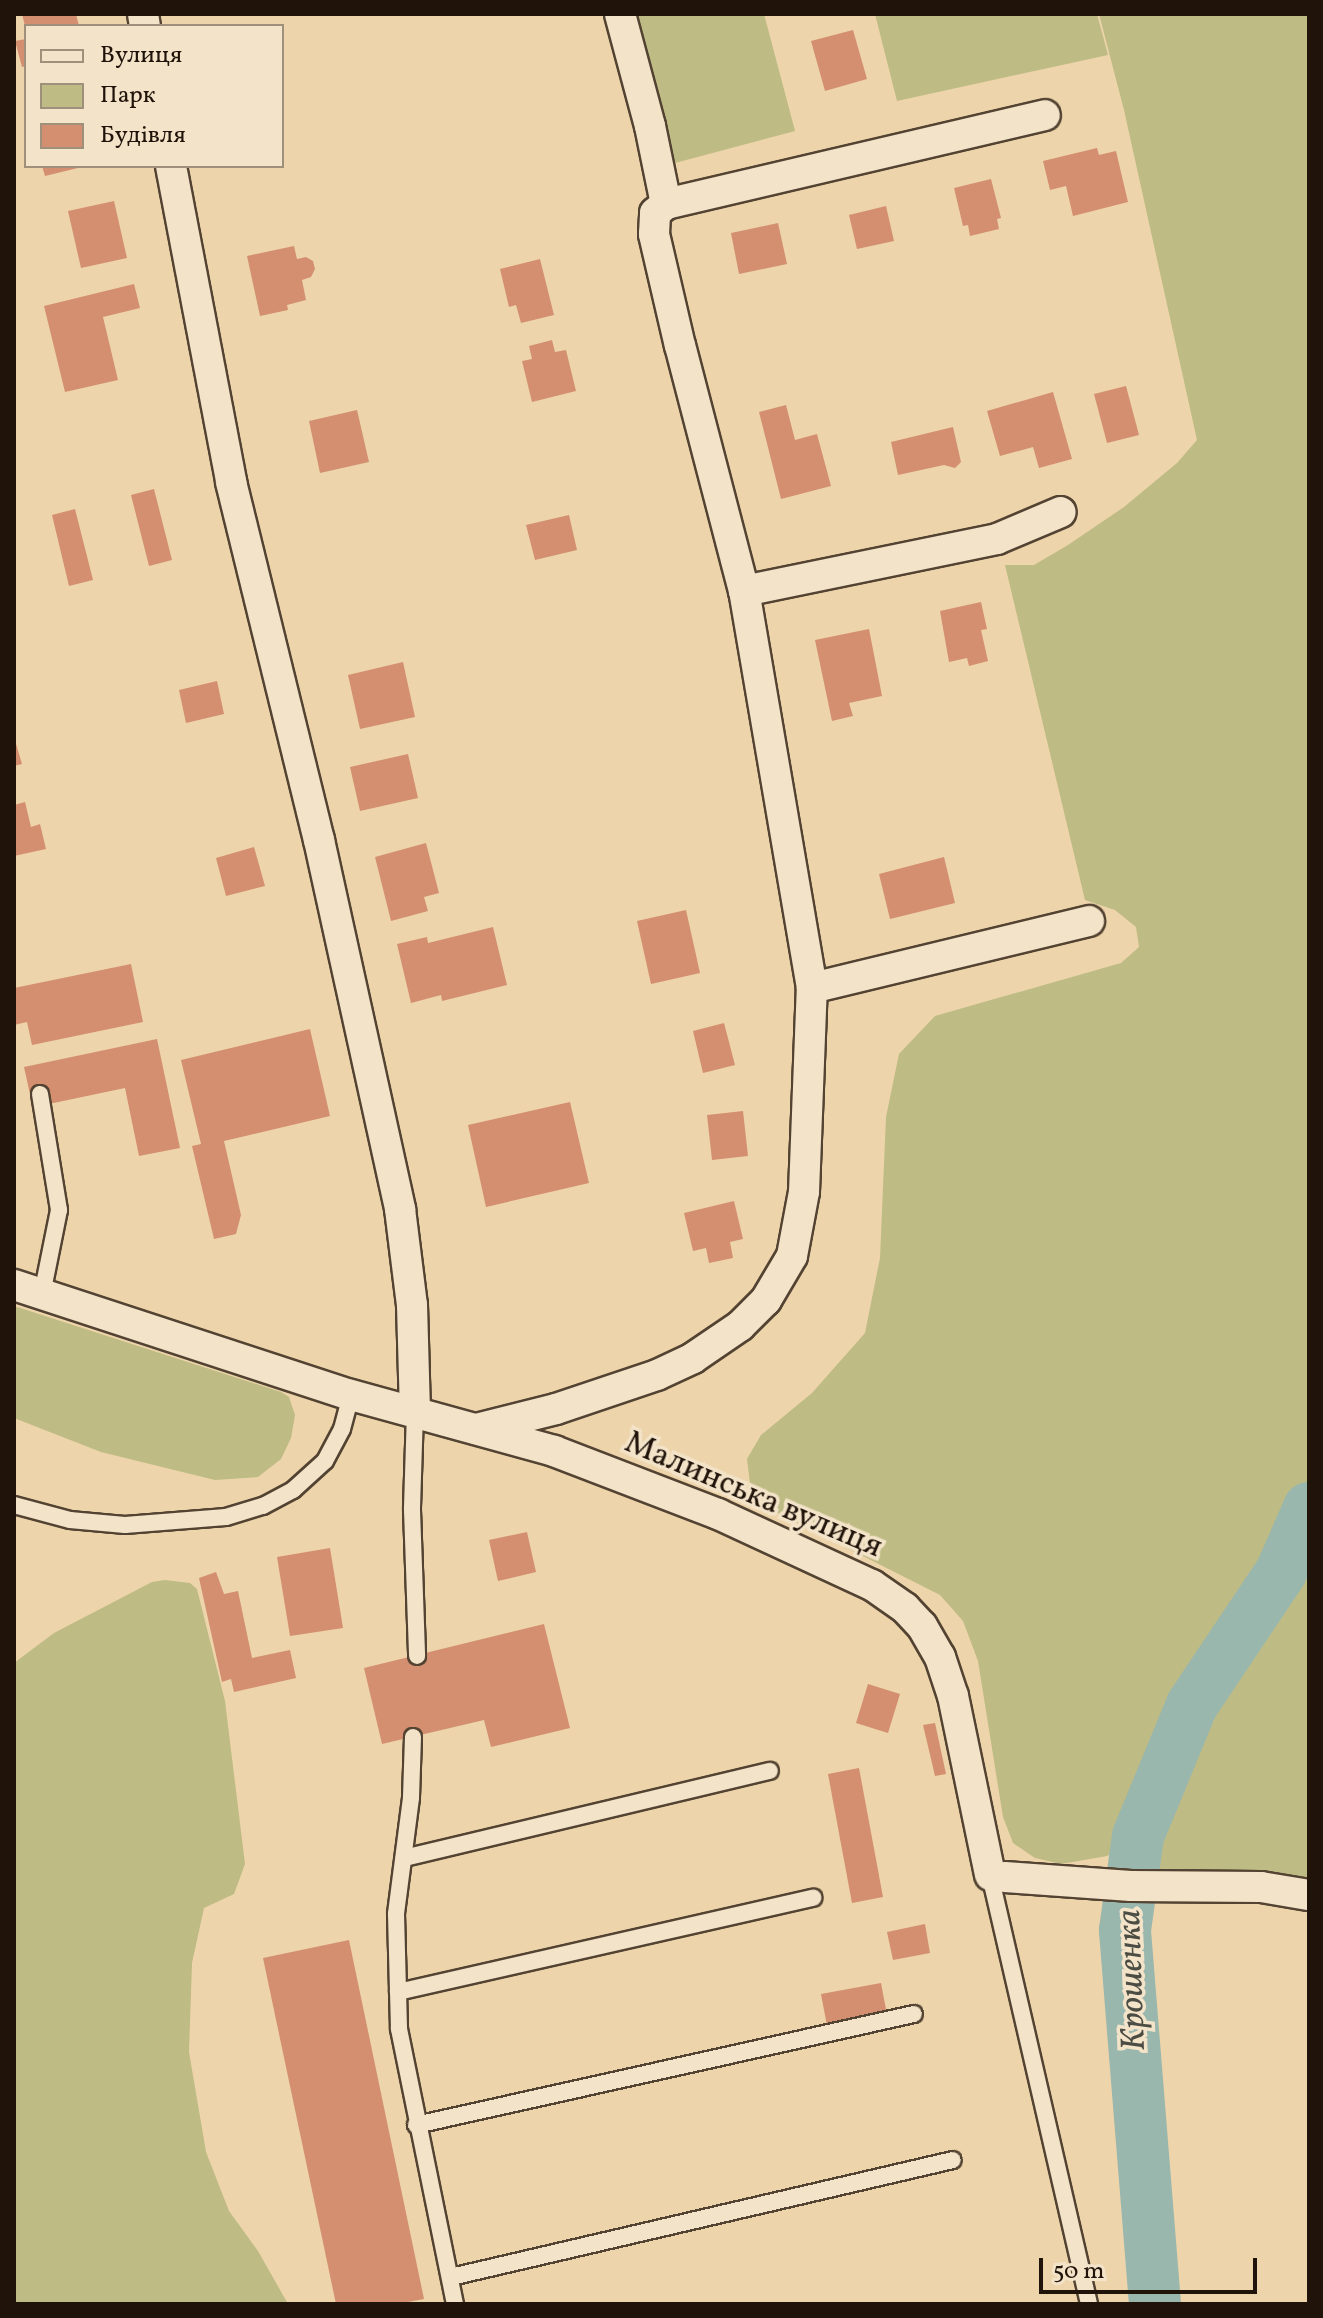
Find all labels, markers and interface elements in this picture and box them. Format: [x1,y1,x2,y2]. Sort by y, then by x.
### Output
legend [24,24,284,168]
text: Вулиця [100,39,182,73]
text: Парк [100,79,156,113]
text: Будівля [100,119,186,153]
street label: Малинська вулиця [618,1424,888,1568]
water label: Крошенка [1110,1908,1156,2052]
scale bar [1043,2242,1261,2292]
text: 50 m [1053,2255,1105,2289]

